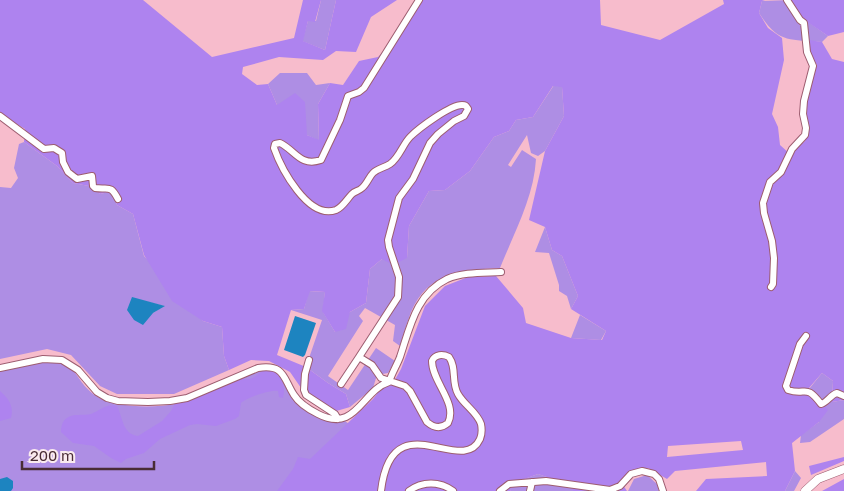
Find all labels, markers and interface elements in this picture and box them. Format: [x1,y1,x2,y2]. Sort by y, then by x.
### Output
scale bar [22,438,155,470]
text: 200 m [30,446,74,464]

